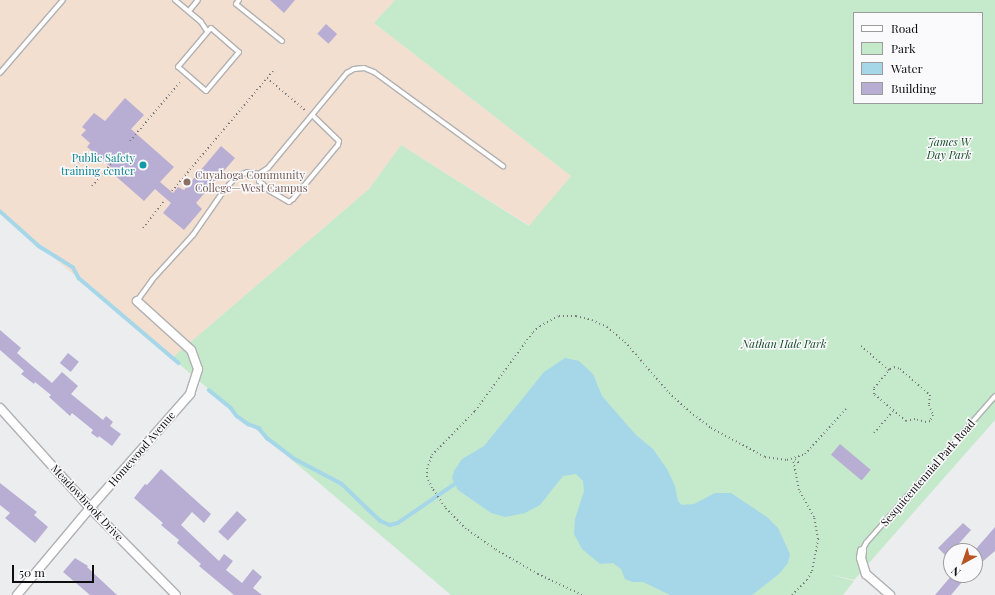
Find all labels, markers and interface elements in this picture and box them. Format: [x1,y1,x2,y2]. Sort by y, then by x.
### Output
legend [853,12,983,104]
text: Road [891,20,918,36]
text: Park [891,40,916,56]
text: Water [891,60,923,76]
text: Building [891,80,936,96]
park label: James W Day Park [927,136,971,162]
place label: Public Safety training center [61,152,135,178]
marker: Public Safety training center [138,160,148,170]
place label: Cuyahoga Community College—West Campus [195,169,308,195]
marker: Cuyahoga Community College—West Campus [182,177,192,187]
park label: Nathan Hale Park [742,337,826,351]
street label: Homewood Avenue [106,409,178,489]
street label: Sesquicentennial Park Road [878,417,978,529]
street label: Meadowbrook Drive [48,462,126,544]
north arrow [943,543,983,583]
scale bar [14,557,96,583]
text: 50 m [19,564,45,580]
text: N [948,564,963,580]

